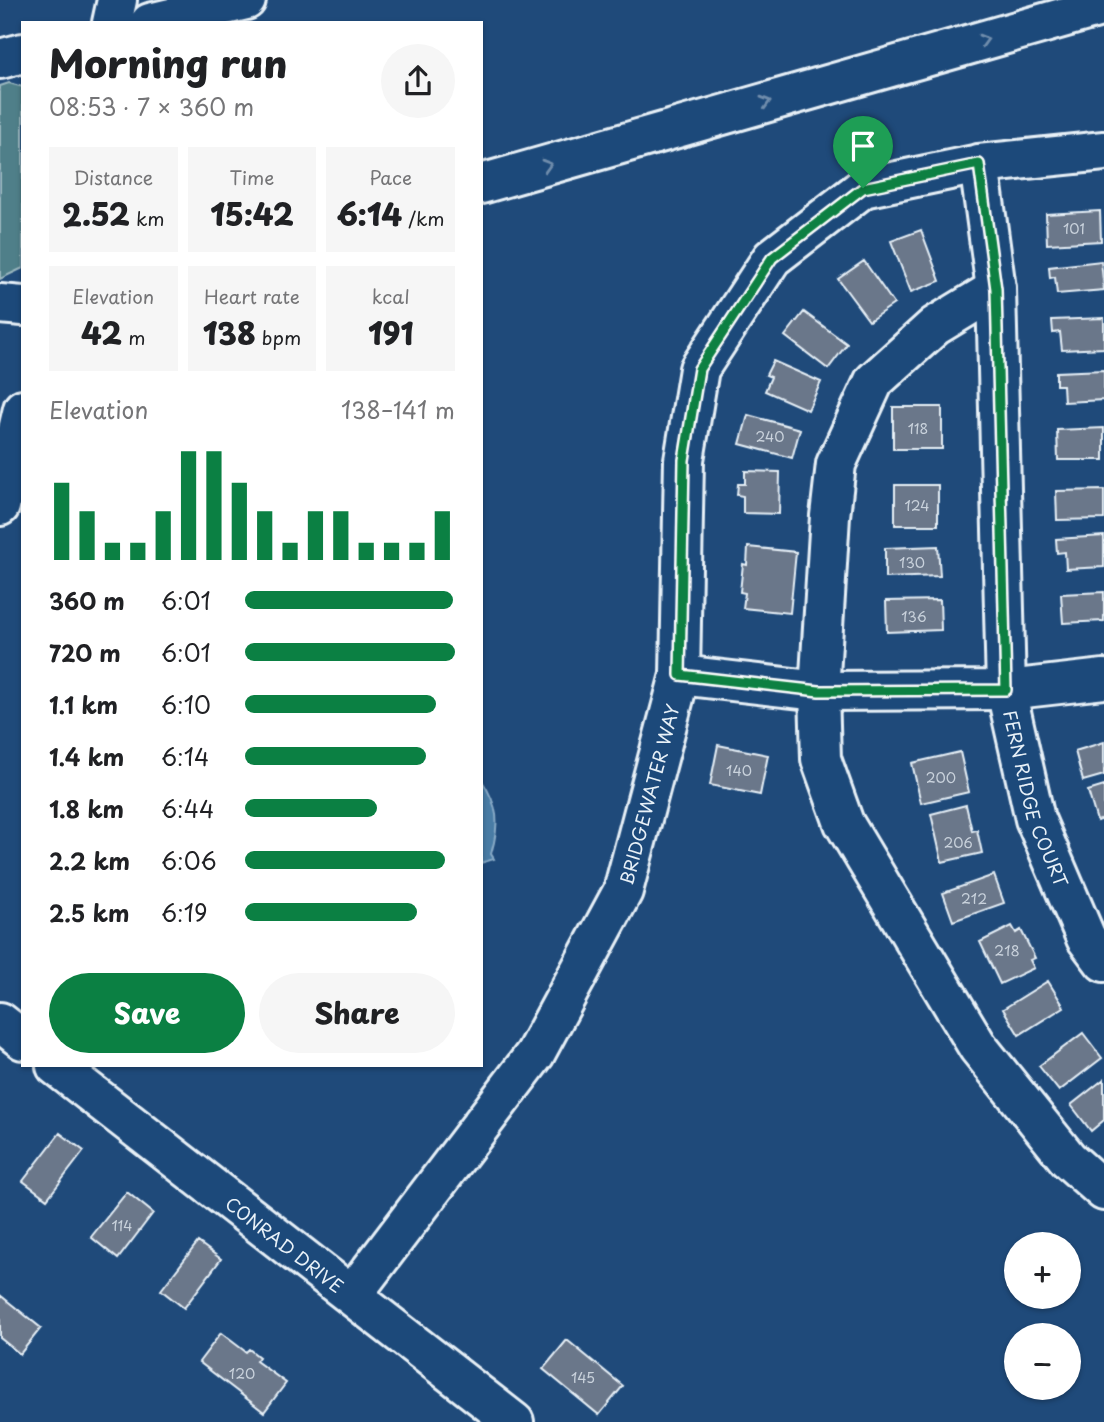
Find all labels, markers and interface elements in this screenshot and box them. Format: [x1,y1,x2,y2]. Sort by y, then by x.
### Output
one-way arrow [978,33,990,48]
text: Morning run [49,34,287,91]
button: share [381,44,455,118]
text: 08:53 · 7 × 360 m [49,89,254,124]
one-way arrow [759,96,771,111]
pin [833,116,893,188]
icon: arrive [844,127,882,165]
one-way arrow [541,158,553,173]
text: Distance [73,163,153,191]
text: Time [230,163,274,191]
text: Pace [369,163,412,191]
text: 2.52 [62,191,130,236]
text: 15:42 [210,191,294,236]
text: 6:14 [337,191,402,236]
text: km [130,204,165,232]
text: /km [402,204,445,232]
house number: 101 [1063,218,1085,239]
text: Elevation [72,282,154,310]
text: Heart rate [204,282,300,310]
text: kcal [372,282,410,310]
text: 42 [81,310,122,355]
text: 138 [203,310,256,355]
text: 191 [368,310,413,355]
text: m [122,323,146,351]
text: bpm [256,323,301,351]
text: Elevation [49,392,148,427]
text: 138–141 m [341,392,455,427]
house number: 118 [908,418,928,439]
house number: 240 [755,426,785,447]
house number: 124 [904,495,930,516]
house number: 130 [899,552,925,573]
text: 360 m [49,583,125,618]
text: 6:01 [161,583,211,618]
house number: 136 [901,606,927,627]
text: 720 m [49,635,121,670]
text: 6:01 [161,635,211,670]
text: 1.1 km [49,687,118,722]
text: 6:10 [161,687,211,722]
street label: BRIDGEWATER WAY [612,700,685,888]
street label: FERN RIDGE COURT [997,707,1076,892]
text: 1.4 km [49,739,124,774]
text: 6:14 [161,739,209,774]
house number: 140 [726,760,752,781]
house number: 200 [926,767,956,788]
text: 1.8 km [49,791,124,826]
text: 6:44 [161,791,214,826]
house number: 206 [943,832,973,853]
text: 2.2 km [49,843,130,878]
text: 6:06 [161,843,217,878]
house number: 212 [961,888,987,909]
text: 2.5 km [49,895,129,930]
text: 6:19 [161,895,207,930]
house number: 218 [994,940,1020,961]
button: Save [49,973,245,1053]
button: Share [259,973,455,1053]
street label: CONRAD DRIVE [220,1189,350,1299]
house number: 114 [112,1215,133,1236]
map controls [1004,1232,1081,1400]
button: + [1004,1232,1081,1309]
button: − [1004,1323,1081,1400]
house number: 120 [229,1363,255,1384]
house number: 145 [571,1367,595,1388]

